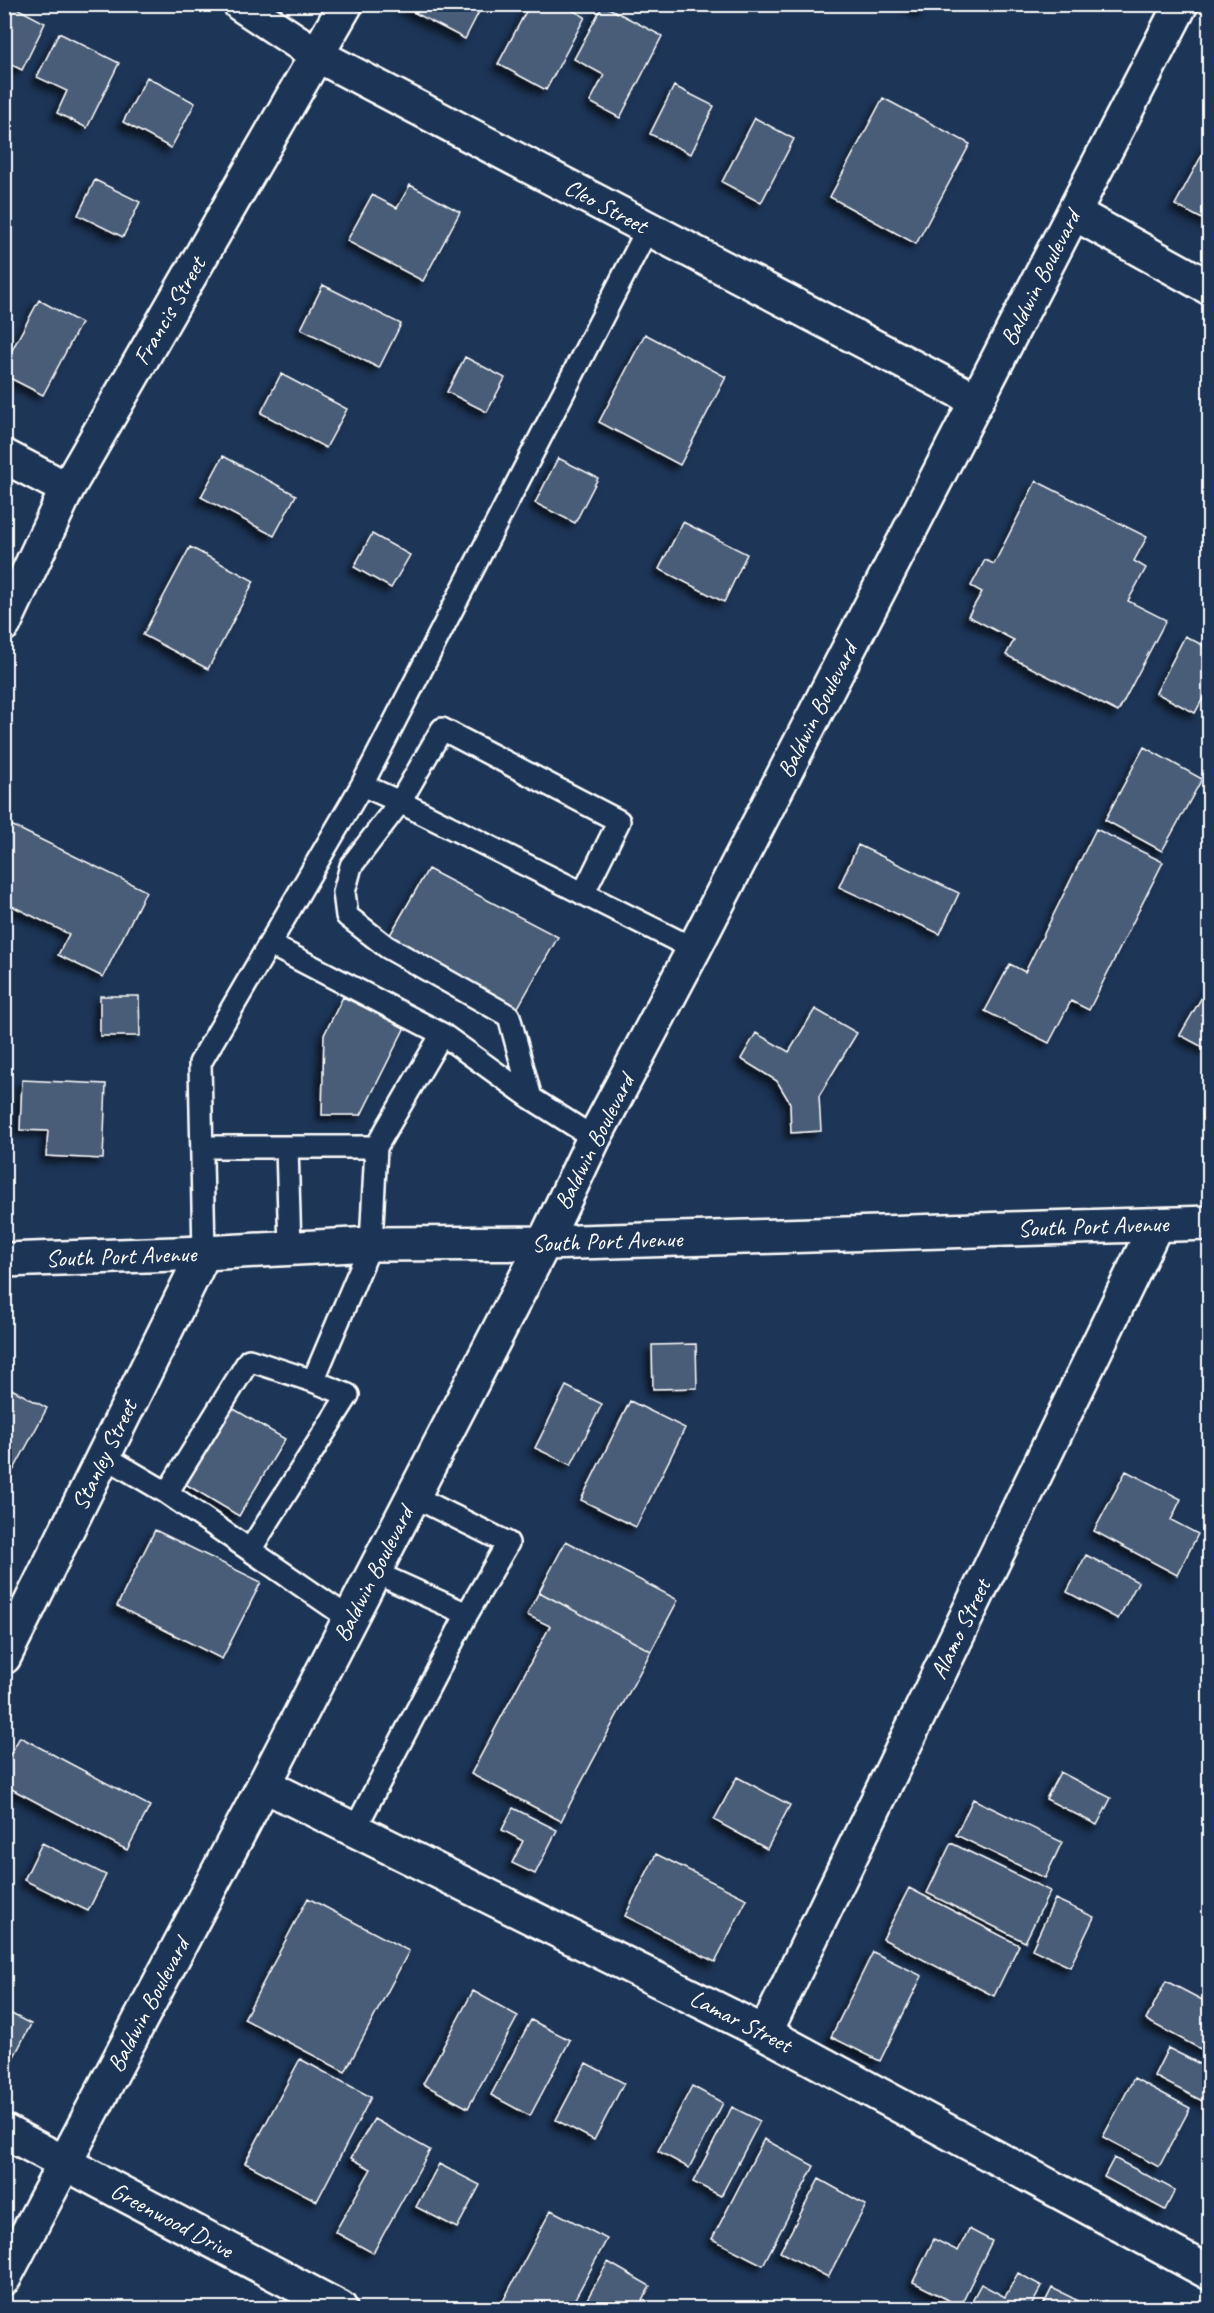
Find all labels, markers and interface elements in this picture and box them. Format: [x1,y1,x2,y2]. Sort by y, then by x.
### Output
street label: Cleo Street [559,172,654,241]
street label: Baldwin Boulevard [993,202,1088,351]
street label: Francis Street [126,250,213,370]
street label: Baldwin Boulevard [770,634,865,783]
street label: Baldwin Boulevard [547,1066,642,1215]
street label: South Port Avenue [1017,1208,1171,1244]
street label: South Port Avenue [531,1223,685,1259]
street label: South Port Avenue [45,1238,199,1274]
street label: Stanley Street [64,1393,144,1515]
street label: Baldwin Boulevard [326,1498,421,1647]
street label: Alamo Street [923,1572,998,1684]
street label: Baldwin Boulevard [100,1930,198,2077]
street label: Lamar Street [685,1983,799,2060]
street label: Greenwood Drive [106,2175,240,2266]

